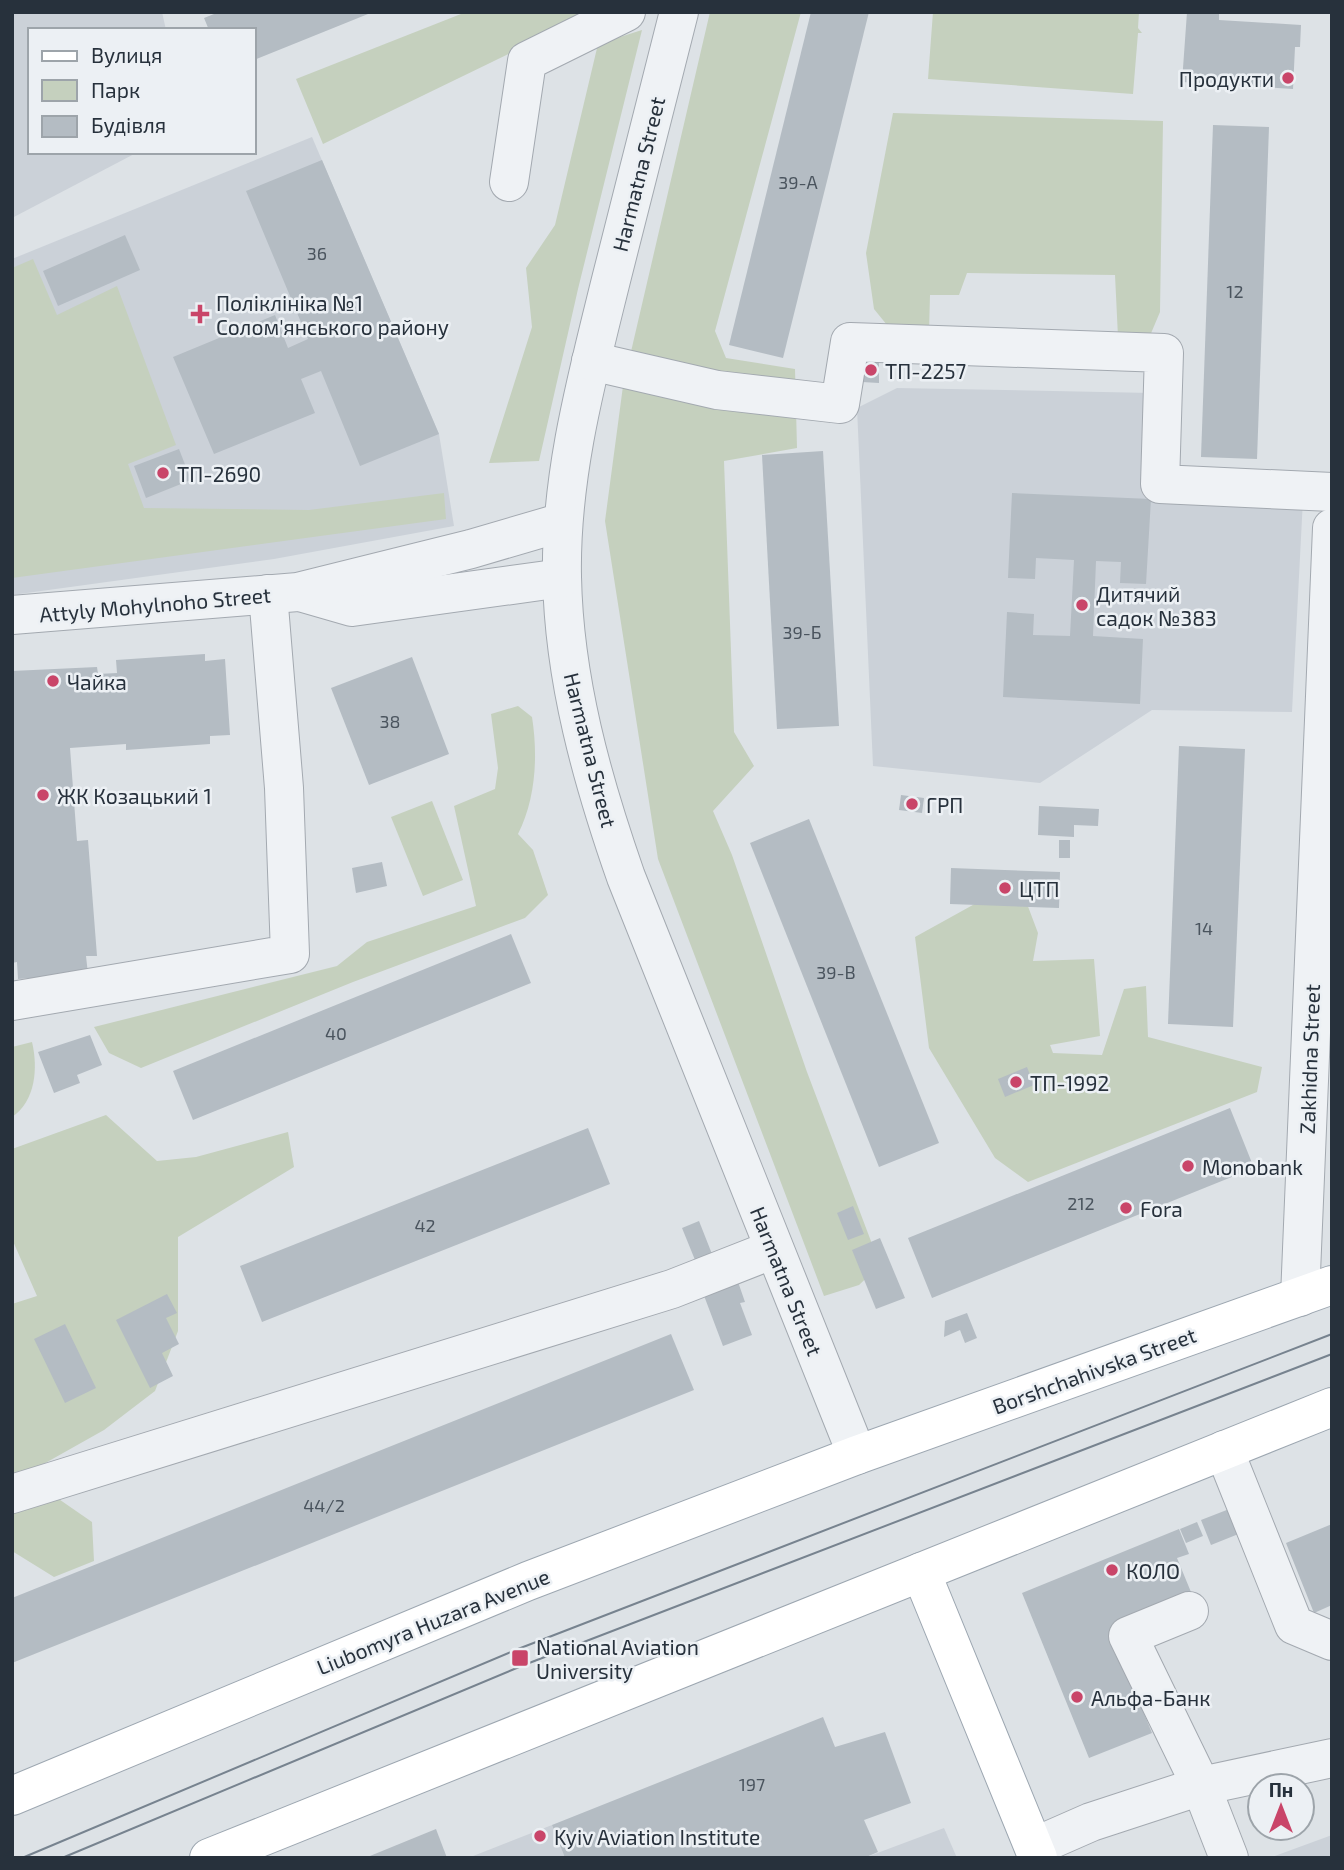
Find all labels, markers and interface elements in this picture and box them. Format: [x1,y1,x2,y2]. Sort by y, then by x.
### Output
legend [28,28,256,154]
text: Вулиця [91,42,162,68]
place label: Продукти [1179,66,1274,92]
marker: Продукти [1280,70,1296,86]
text: Парк [91,77,140,102]
street label: Harmatna Street [607,94,669,254]
text: Будівля [91,112,166,138]
house number: 39-А [778,171,819,193]
house number: 36 [307,242,327,264]
house number: 12 [1226,280,1244,302]
place label: Поліклініка №1 Солом'янського району [216,290,449,340]
marker: Поліклініка №1 Солом'янського району [190,304,210,324]
place label: ТП-2257 [885,358,967,383]
marker: ТП-2257 [863,362,879,378]
place label: ТП-2690 [177,461,261,486]
marker: ТП-2690 [155,465,171,481]
street label: Attyly Mohylnoho Street [38,581,272,627]
place label: Дитячий садок №383 [1096,581,1217,630]
marker: Дитячий садок №383 [1074,597,1090,613]
house number: 39-Б [782,621,822,643]
place label: Чайка [67,669,127,694]
street label: Harmatna Street [560,670,622,830]
marker: Чайка [45,673,61,689]
house number: 38 [380,710,400,732]
place label: ЖК Козацький 1 [57,783,212,808]
marker: ЖК Козацький 1 [35,787,51,803]
place label: ГРП [926,792,963,817]
marker: ГРП [904,796,920,812]
place label: ЦТП [1019,876,1060,901]
marker: ЦТП [997,880,1013,896]
house number: 14 [1195,917,1213,939]
house number: 39-В [816,961,856,983]
street label: Zakhidna Street [1294,983,1324,1135]
house number: 40 [325,1022,347,1044]
place label: ТП-1992 [1030,1070,1109,1095]
marker: ТП-1992 [1008,1074,1024,1090]
place label: Monobank [1202,1154,1303,1179]
marker: Monobank [1180,1158,1196,1174]
house number: 212 [1067,1192,1095,1214]
place label: Fora [1140,1196,1183,1221]
marker: Fora [1118,1200,1134,1216]
street label: Harmatna Street [746,1203,828,1359]
house number: 42 [414,1214,436,1236]
street label: Borshchahivska Street [989,1322,1199,1418]
house number: 44/2 [303,1494,345,1516]
place label: КОЛО [1126,1558,1180,1583]
marker: КОЛО [1104,1562,1120,1578]
street label: Liubomyra Huzara Avenue [313,1563,553,1679]
place label: National Aviation University [536,1634,699,1683]
marker: National Aviation University [510,1648,530,1668]
place label: Альфа-Банк [1091,1685,1210,1710]
marker: Альфа-Банк [1069,1689,1085,1705]
north arrow [1246,1772,1316,1842]
house number: 197 [739,1773,765,1795]
text: Пн [1269,1778,1293,1801]
place label: Kyiv Aviation Institute [554,1824,760,1849]
marker: Kyiv Aviation Institute [532,1828,548,1844]

